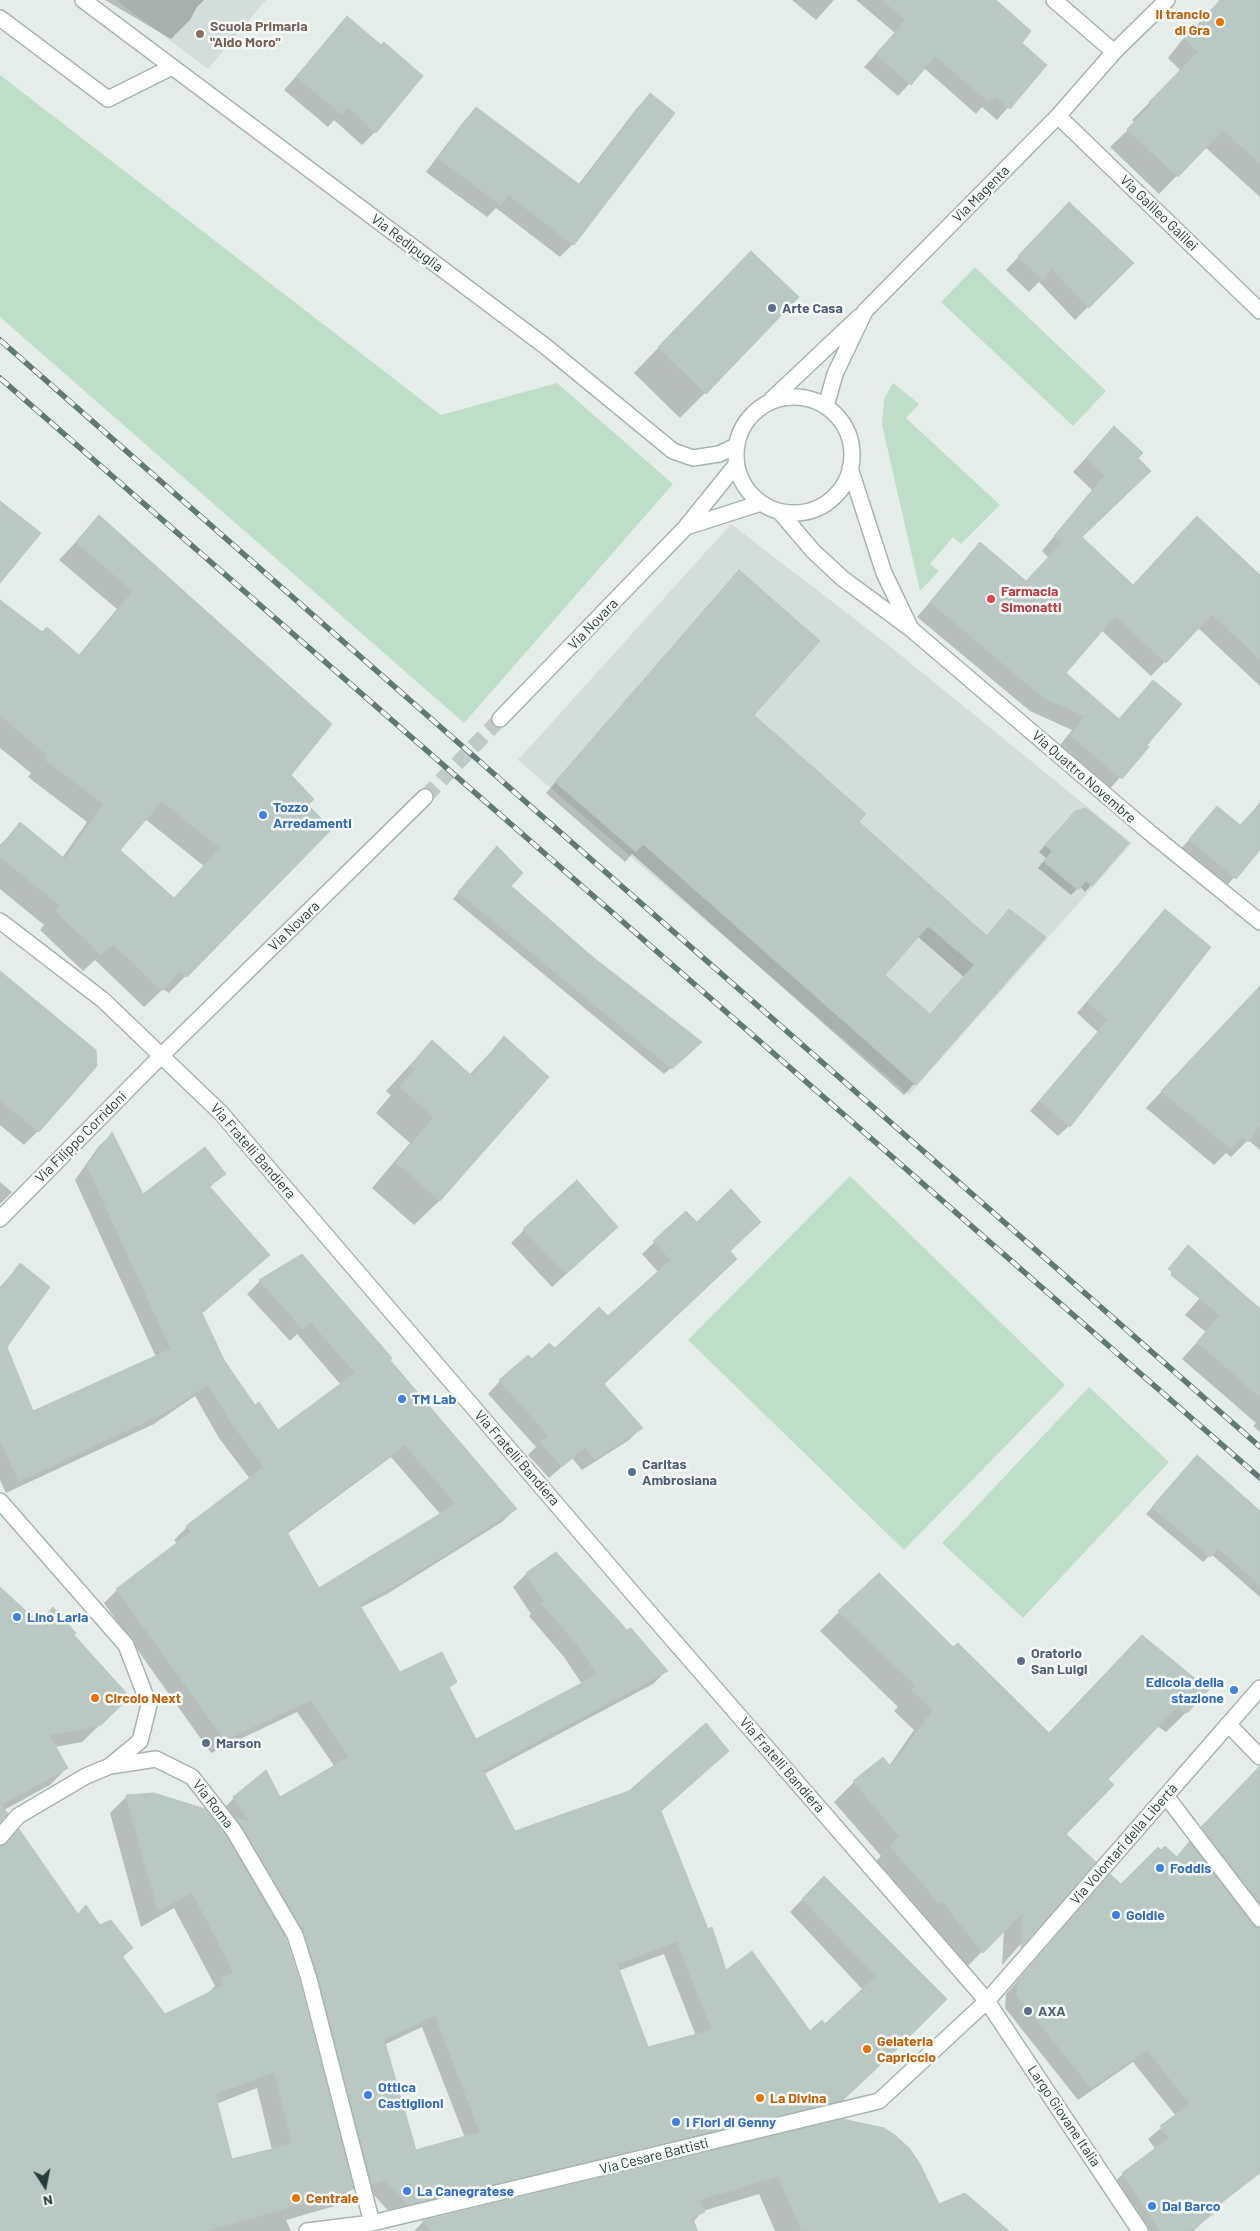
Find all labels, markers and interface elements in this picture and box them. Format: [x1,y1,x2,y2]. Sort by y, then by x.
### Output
place label: Il trancio di Gra [1156,6,1210,38]
marker: Il trancio di Gra [1214,16,1226,28]
place label: Scuola Primaria "Aldo Moro" [210,18,308,50]
marker: Scuola Primaria "Aldo Moro" [194,28,206,40]
street label: Via Magenta [949,162,1013,226]
street label: Via Galileo Galilei [1116,172,1202,254]
street label: Via Redipuglia [368,211,446,275]
place label: Arte Casa [782,300,843,316]
marker: Arte Casa [766,302,778,314]
place label: Farmacia Simonatti [1001,583,1061,616]
marker: Farmacia Simonatti [985,593,997,605]
street label: Via Novara [565,595,621,653]
street label: Via Quattro Novembre [1029,727,1139,827]
place label: Tozzo Arredamenti [273,799,352,832]
marker: Tozzo Arredamenti [257,809,269,821]
street label: Via Novara [265,898,323,954]
street label: Via Filippo Corridoni [32,1088,130,1186]
street label: Via Fratelli Bandiera [207,1100,299,1202]
place label: TM Lab [412,1391,456,1407]
marker: TM Lab [396,1393,408,1405]
street label: Via Fratelli Bandiera [471,1407,563,1509]
place label: Caritas Ambrosiana [642,1456,717,1488]
marker: Caritas Ambrosiana [626,1466,638,1478]
place label: Lino Laria [27,1609,89,1625]
marker: Lino Laria [11,1611,23,1623]
place label: Oratorio San Luigi [1031,1645,1088,1678]
marker: Oratorio San Luigi [1015,1655,1027,1667]
place label: Edicola della stazione [1146,1674,1224,1706]
marker: Edicola della stazione [1228,1684,1240,1696]
place label: Circolo Next [105,1690,181,1706]
marker: Circolo Next [89,1692,101,1704]
street label: Via Fratelli Bandiera [736,1714,828,1816]
place label: Marson [216,1735,261,1751]
marker: Marson [200,1737,212,1749]
street label: Via Roma [189,1777,237,1831]
street label: Via Volontari della Libertà [1067,1780,1181,1908]
place label: Foddis [1170,1860,1211,1876]
marker: Foddis [1154,1862,1166,1874]
place label: Goldie [1126,1907,1165,1923]
marker: Goldie [1110,1909,1122,1921]
place label: AXA [1038,2003,1066,2019]
marker: AXA [1022,2005,1034,2017]
place label: Gelateria Capriccio [877,2033,936,2066]
marker: Gelateria Capriccio [861,2043,873,2055]
street label: Largo Giovane Italia [1024,2062,1104,2170]
place label: Ottica Castiglioni [378,2079,444,2112]
marker: Ottica Castiglioni [362,2089,374,2101]
place label: La Divina [770,2090,826,2106]
marker: La Divina [754,2092,766,2104]
place label: I Fiori di Genny [686,2114,776,2130]
marker: I Fiori di Genny [670,2116,682,2128]
street label: Via Cesare Battisti [598,2134,710,2178]
north arrow [20,2161,70,2211]
place label: La Canegratese [417,2183,514,2199]
marker: La Canegratese [401,2185,413,2197]
place label: Centrale [306,2190,359,2206]
text: N [42,2192,54,2210]
marker: Centrale [290,2192,302,2204]
place label: Dal Barco [1162,2198,1221,2214]
marker: Dal Barco [1146,2200,1158,2212]

